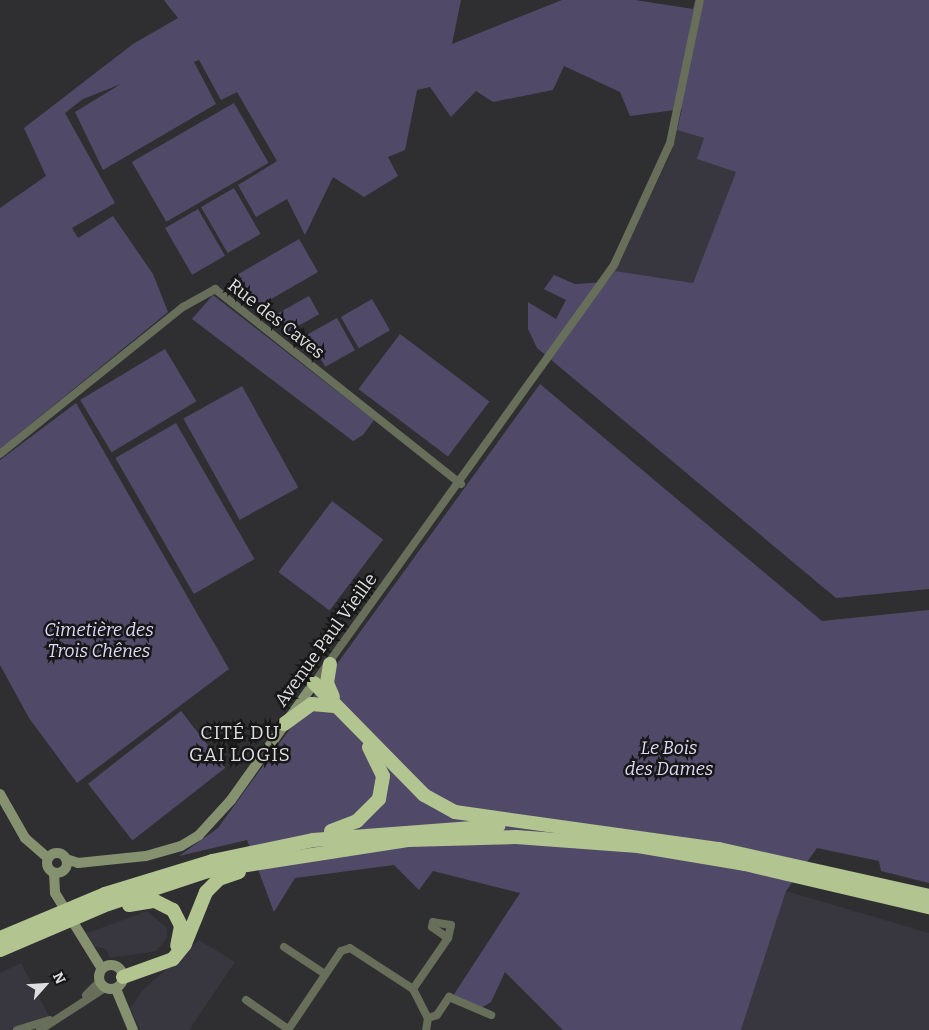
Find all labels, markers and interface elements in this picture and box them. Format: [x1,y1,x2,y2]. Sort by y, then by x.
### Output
street label: Rue des Caves [223,274,329,364]
street label: Avenue Paul Vieille [270,569,382,711]
park label: Cimetière des Trois Chênes [44,620,154,662]
district label: CITÉ DU GAI LOGIS [188,722,292,766]
park label: Le Bois des Dames [625,738,713,781]
north arrow [20,960,70,1010]
text: N [49,970,69,987]

